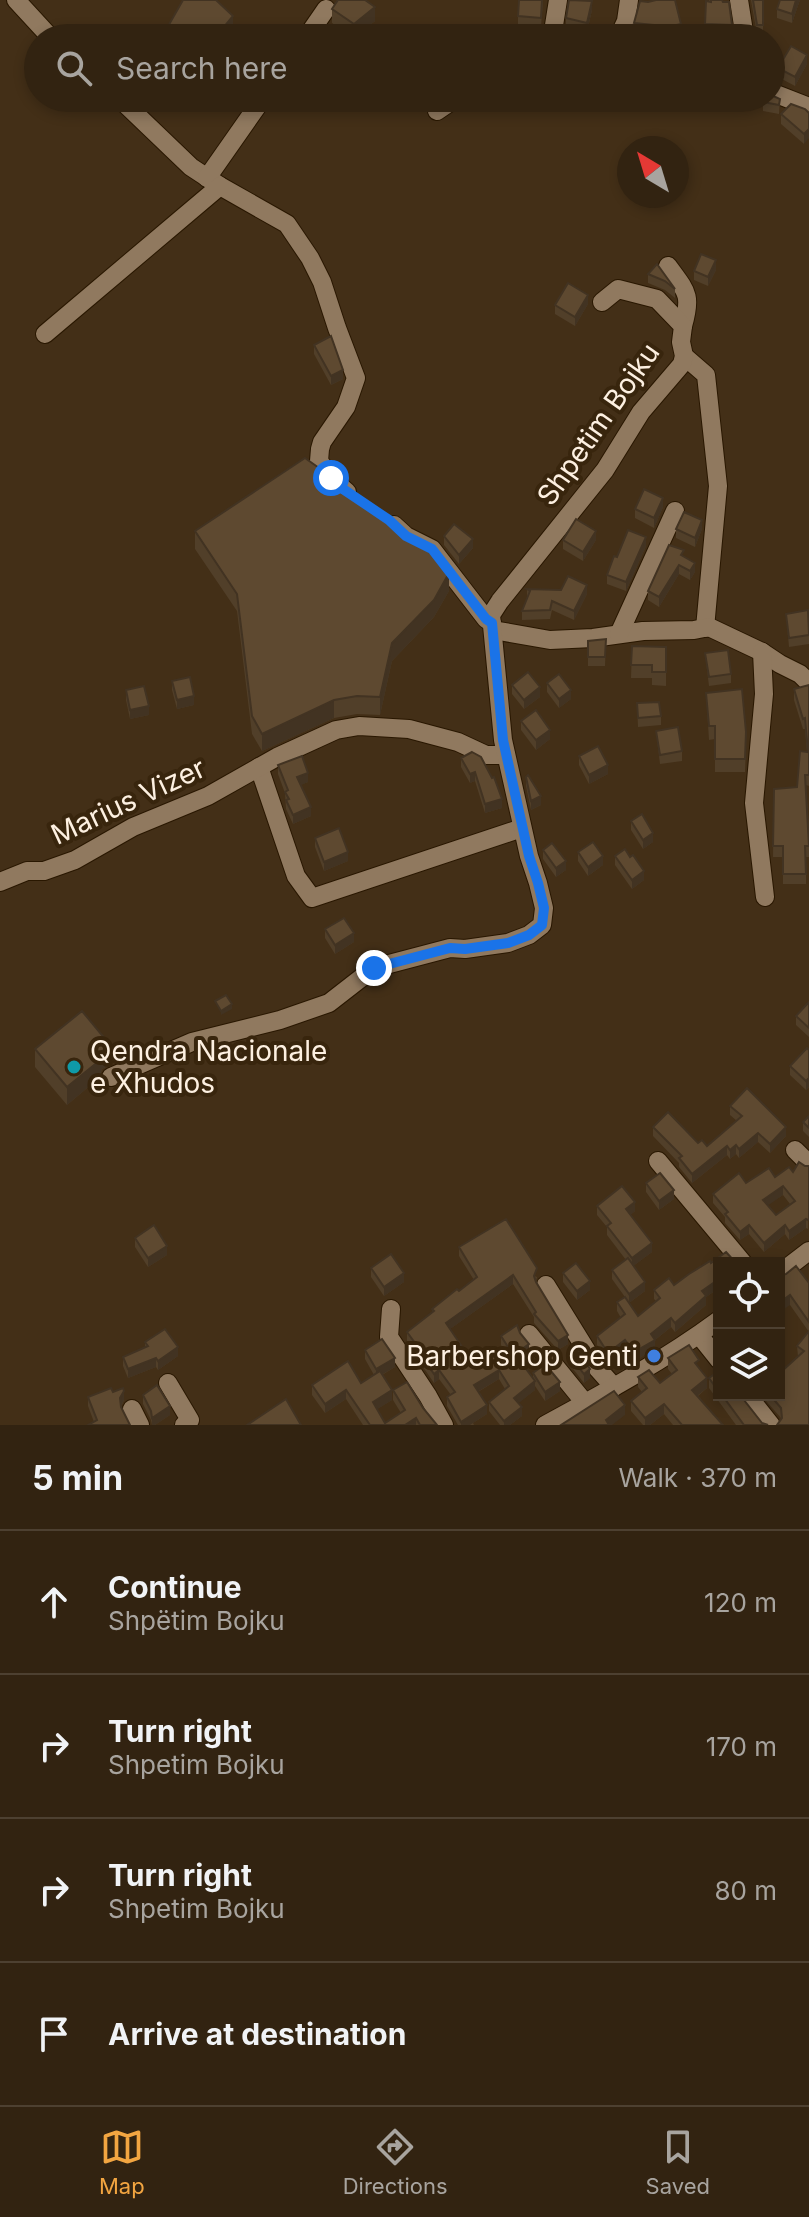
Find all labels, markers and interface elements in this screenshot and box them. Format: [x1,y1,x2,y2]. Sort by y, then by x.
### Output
search box [24,24,785,112]
icon: search [52,46,96,90]
text: Search here [116,50,288,86]
north arrow [617,136,689,208]
street label: Shpetim Bojku [530,336,666,512]
route start [313,460,349,496]
street label: Marius Vizer [46,751,210,851]
route end [356,950,392,986]
place label: Qendra Nacionale e Xhudos [90,1034,327,1100]
marker: Qendra Nacionale e Xhudos [65,1058,83,1076]
map controls [713,1257,785,1401]
button: locate [713,1257,785,1329]
button: layers [713,1329,785,1401]
place label: Barbershop Genti [406,1339,638,1373]
marker: Barbershop Genti [645,1347,663,1365]
text: 5 min [32,1457,123,1498]
text: Walk · 370 m [619,1462,777,1493]
text: Continue [108,1569,242,1605]
icon: ahead [32,1580,76,1624]
text: 120 m [704,1587,777,1618]
text: Shpëtim Bojku [108,1605,285,1636]
text: Turn right [108,1713,252,1749]
icon: right [32,1724,76,1768]
text: 170 m [706,1731,777,1762]
text: Shpetim Bojku [108,1749,285,1780]
text: Turn right [108,1857,252,1893]
icon: right [32,1868,76,1912]
text: 80 m [714,1875,777,1906]
text: Shpetim Bojku [108,1893,285,1924]
icon: arrive [32,2012,76,2056]
text: Arrive at destination [108,2016,406,2052]
tab: Map [99,2125,145,2199]
tab: Directions [343,2125,448,2199]
tab: Saved [646,2125,710,2199]

